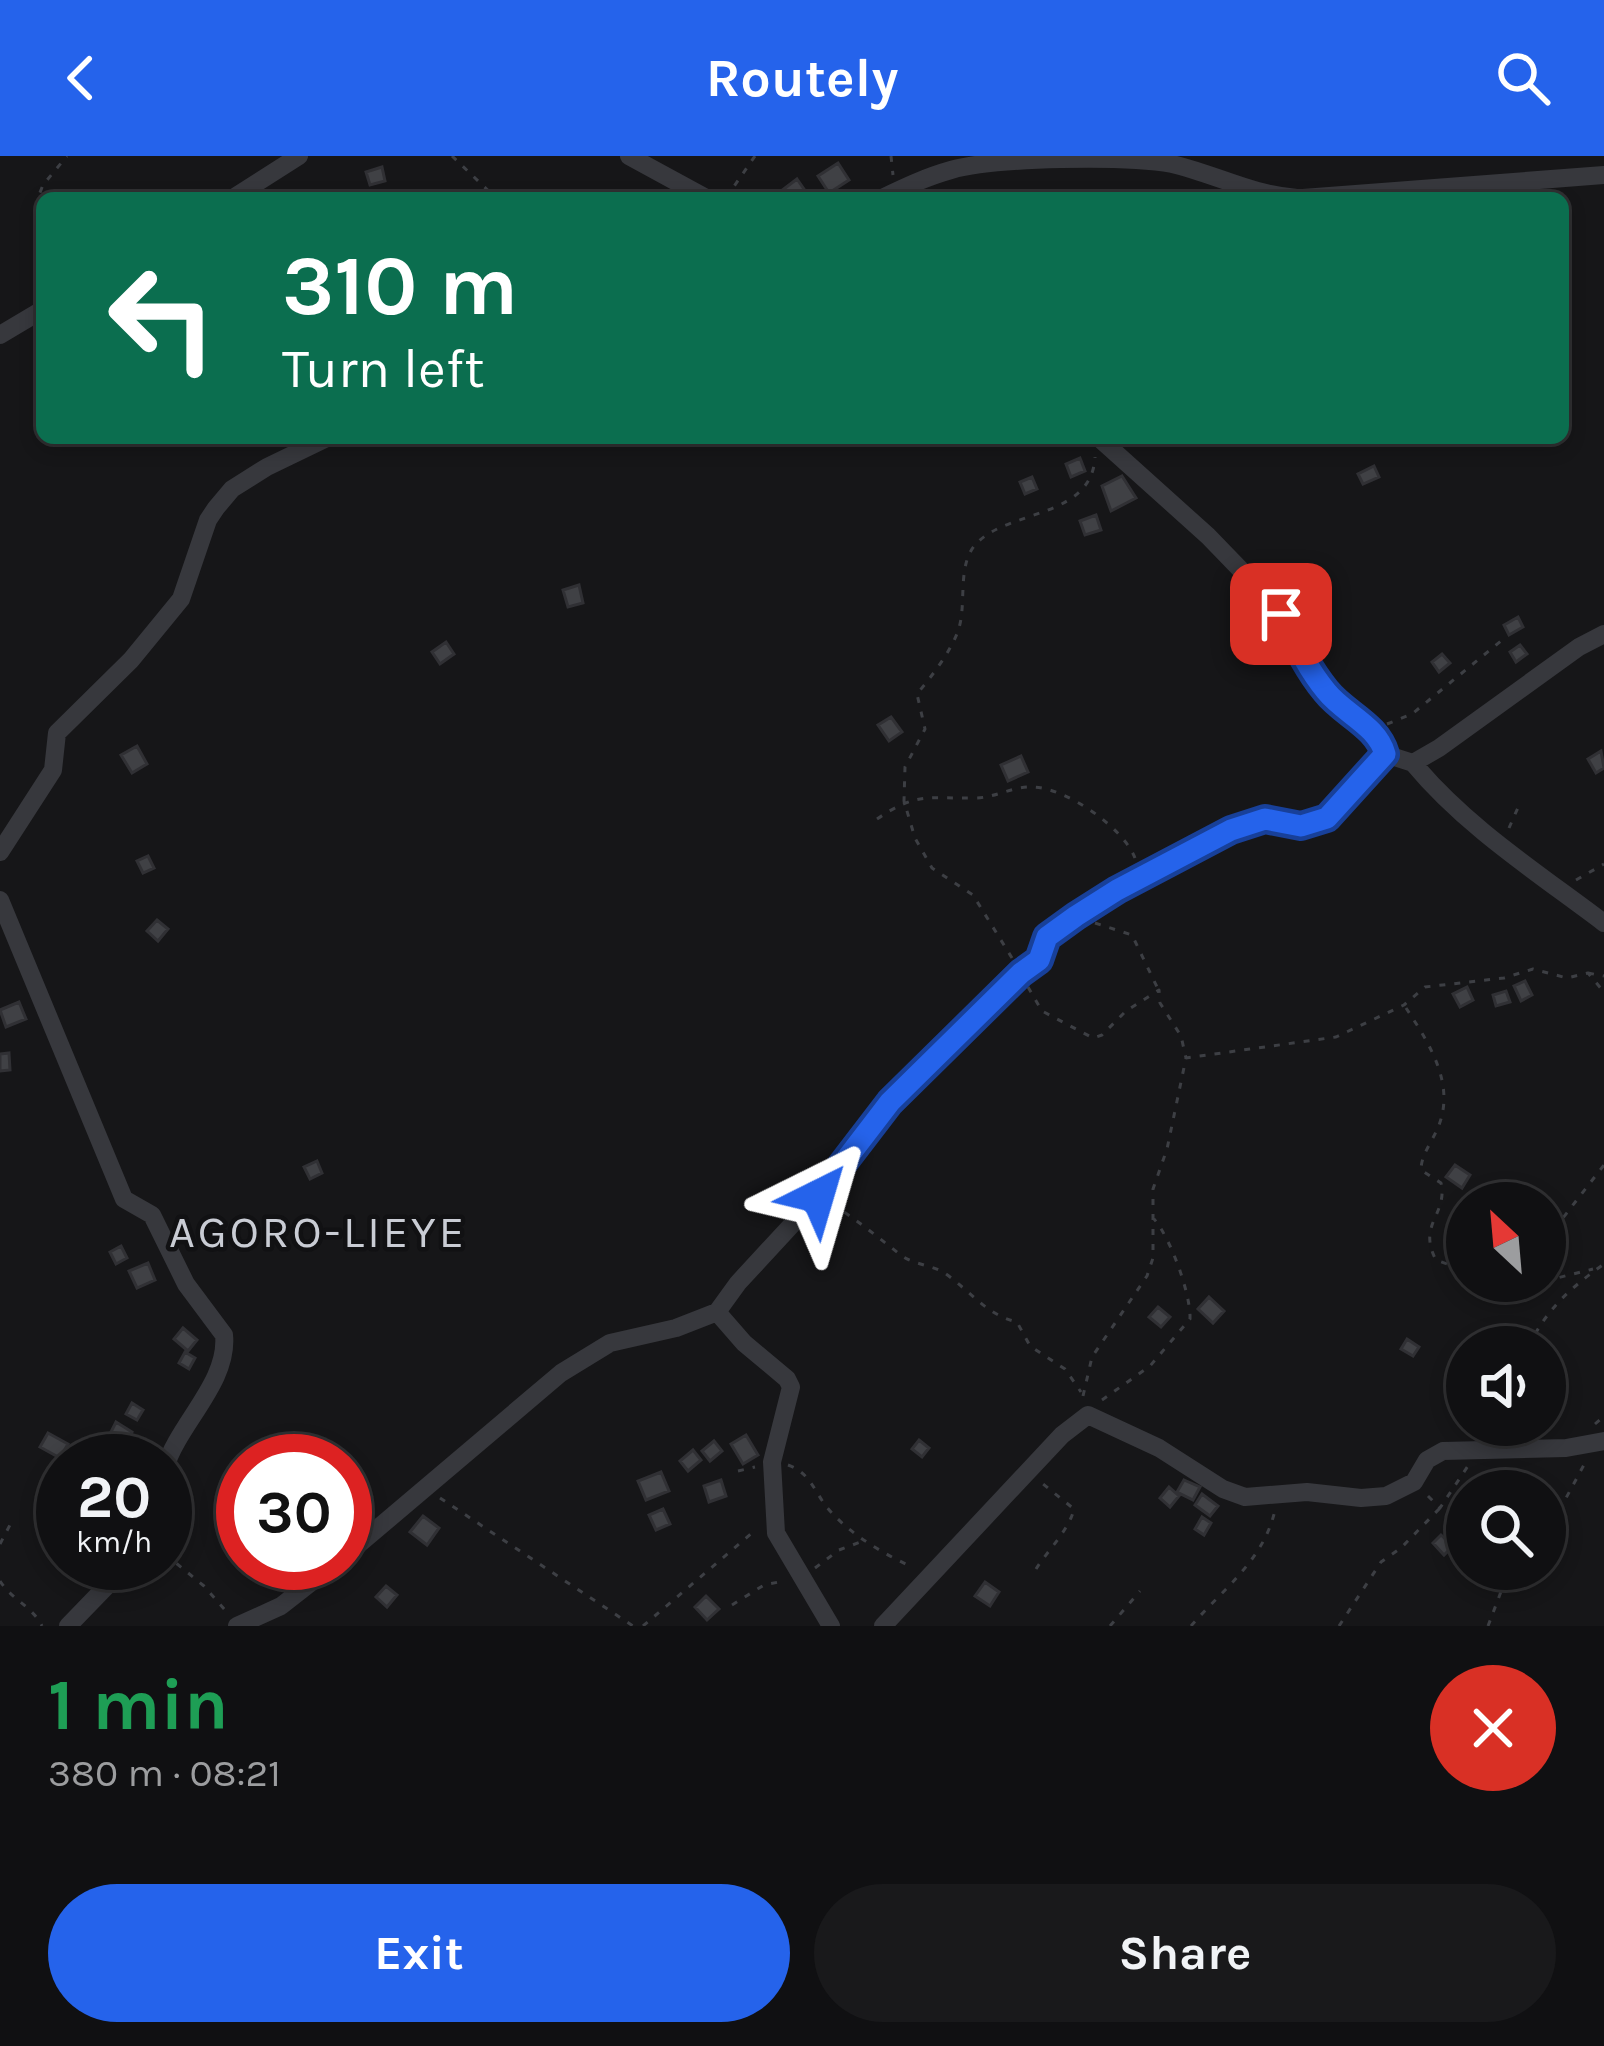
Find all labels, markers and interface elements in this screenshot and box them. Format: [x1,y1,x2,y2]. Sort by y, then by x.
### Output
icon: back [48,45,114,111]
icon: search [1490,45,1556,111]
text: Routely [706,46,898,110]
text: 310 m [282,237,518,335]
icon: left [84,240,240,396]
text: Turn left [282,337,485,401]
pin [1230,563,1332,665]
icon: arrive [1248,581,1314,647]
position arrow [755,1133,881,1259]
north arrow [1446,1182,1566,1302]
map controls [1446,1182,1566,1590]
district label: AGORO-LIEYE [169,1206,467,1258]
button: sound [1446,1326,1566,1446]
speed limit sign: 30 [216,1434,372,1590]
text: 20 [77,1462,151,1532]
button: search [1446,1470,1566,1590]
text: km/h [76,1524,152,1560]
text: 1 min [48,1663,229,1747]
button: close [1430,1665,1556,1791]
text: 380 m · 08:21 [48,1750,281,1796]
button: Exit [48,1884,790,2022]
button: Share [814,1884,1556,2022]

